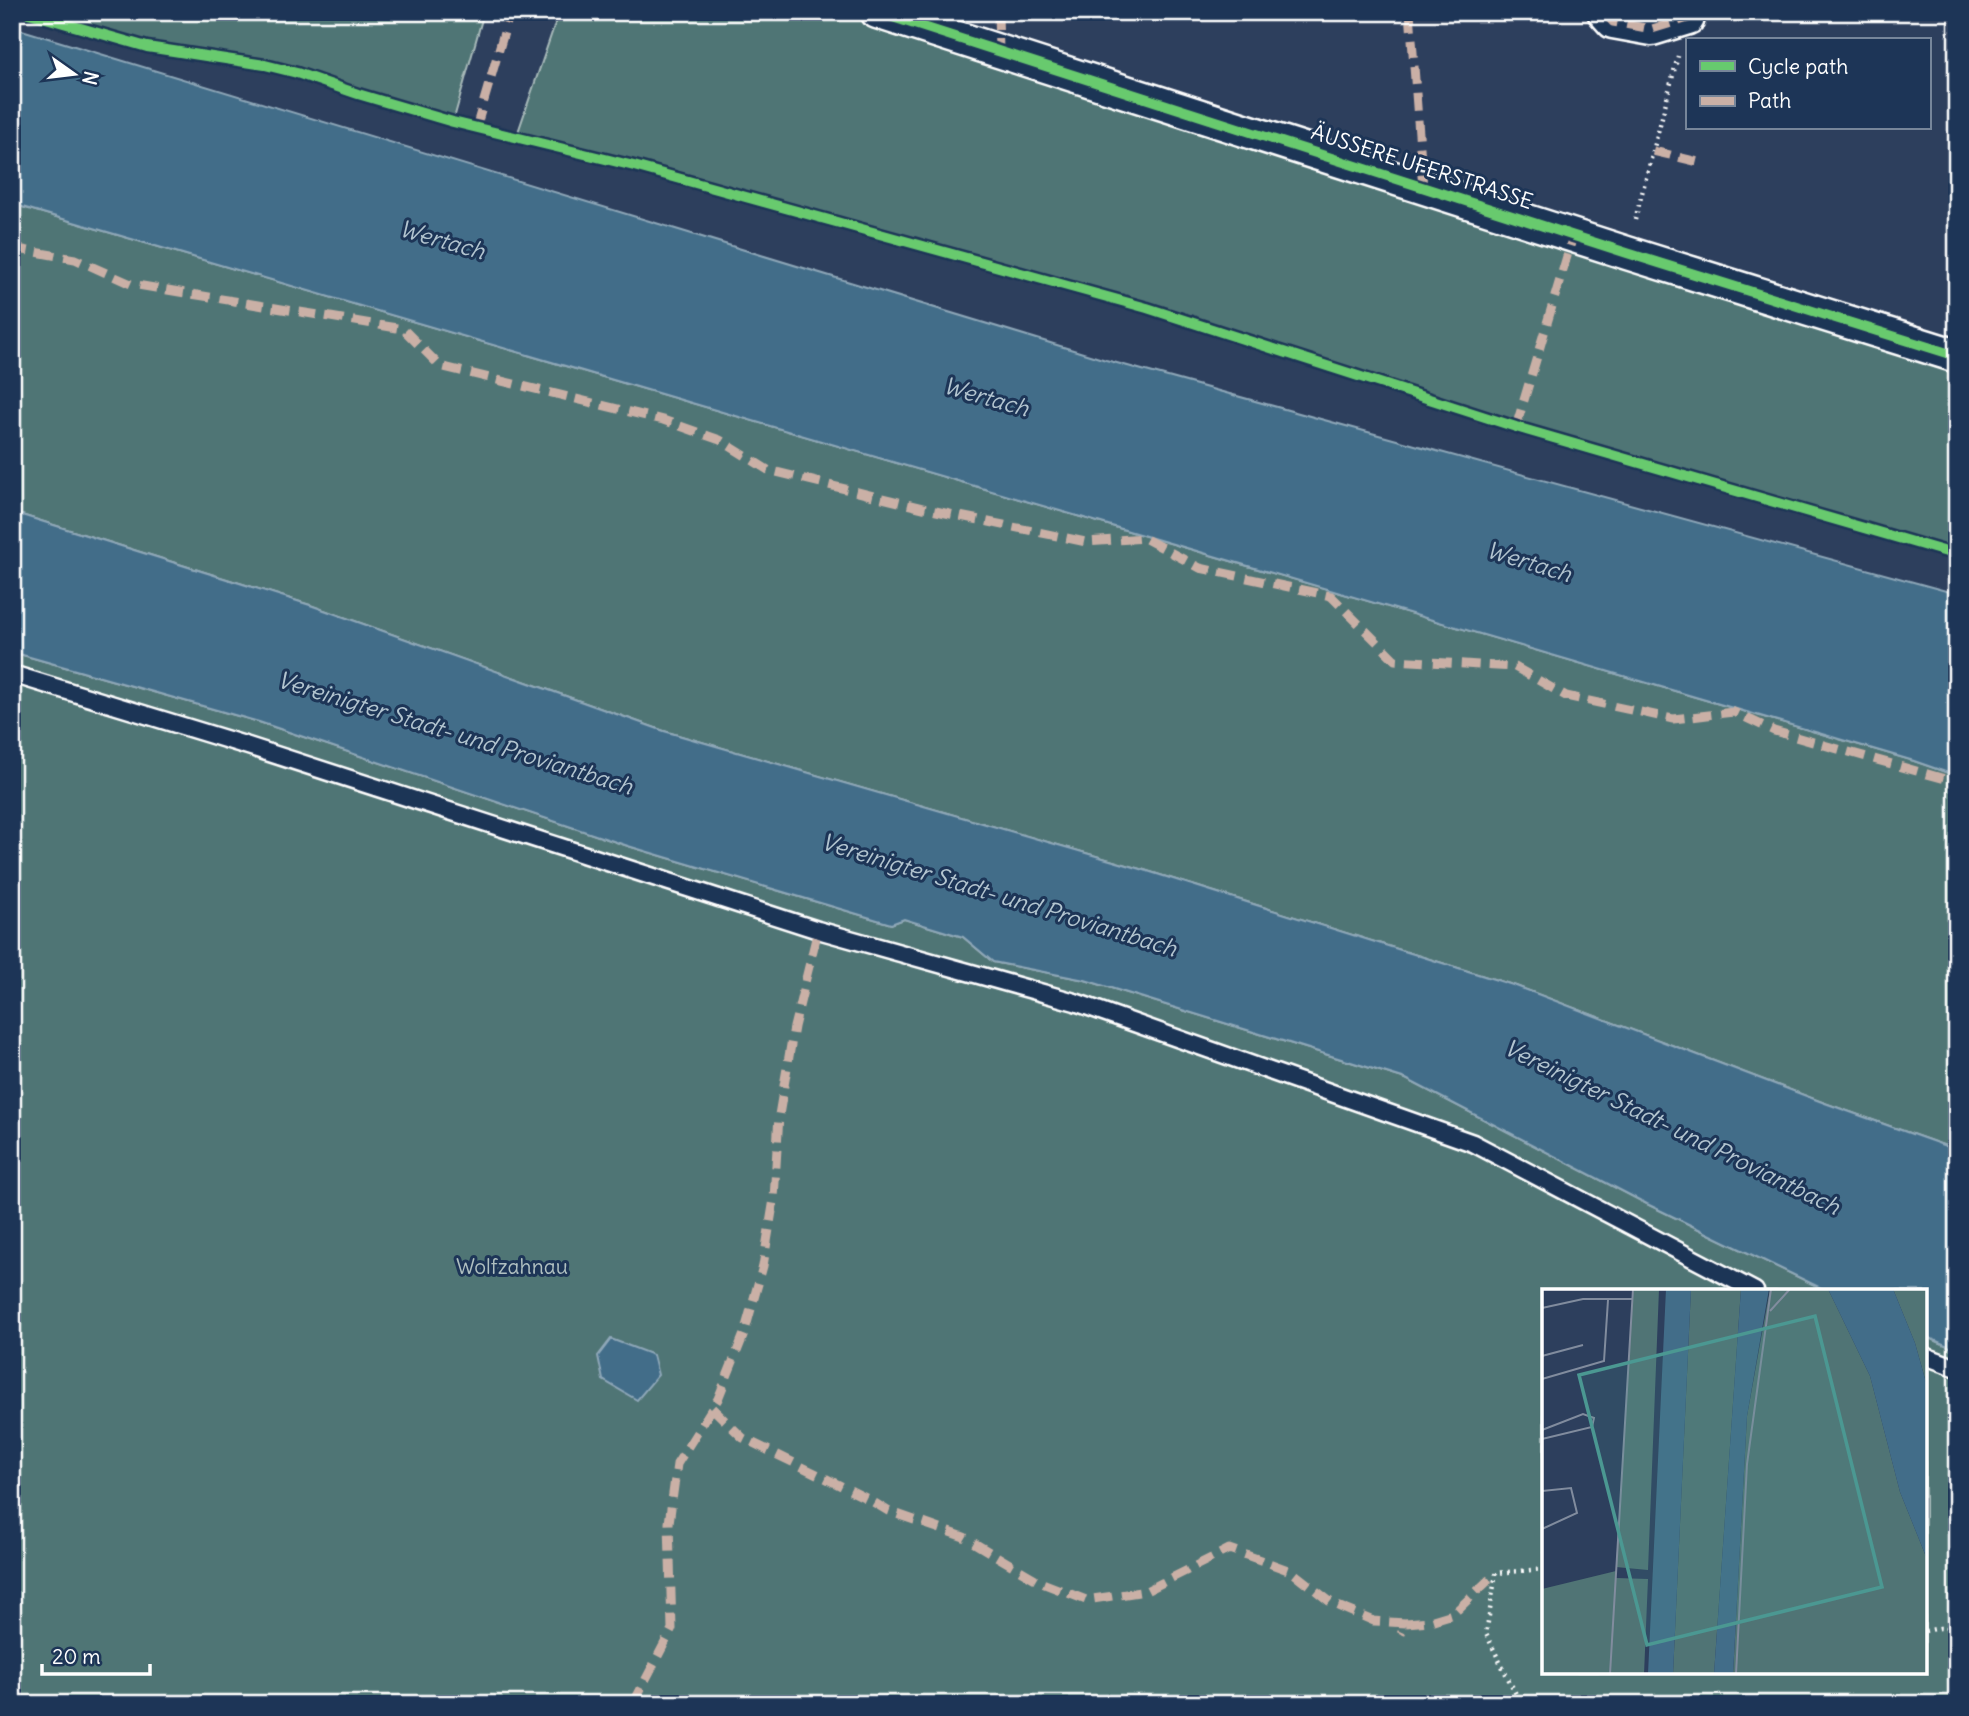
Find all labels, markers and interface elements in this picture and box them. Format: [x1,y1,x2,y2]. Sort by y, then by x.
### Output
north arrow [38,38,108,108]
legend [1686,38,1930,130]
text: Cycle path [1748,53,1848,80]
text: N [77,69,104,87]
text: Path [1748,87,1791,114]
street label: ÄUSSERE UFERSTRASSE [1308,118,1536,215]
water label: Wertach [396,214,489,266]
water label: Wertach [940,371,1033,423]
water label: Wertach [1483,535,1576,588]
water label: Vereinigter Stadt- und Proviantbach [274,665,637,801]
water label: Vereinigter Stadt- und Proviantbach [818,827,1181,963]
water label: Vereinigter Stadt- und Proviantbach [1500,1032,1846,1221]
park label: Wolfzahnau [456,1253,568,1280]
inset map [1542,1289,1927,1674]
scale bar [42,1632,150,1676]
text: 20 m [52,1643,101,1670]

